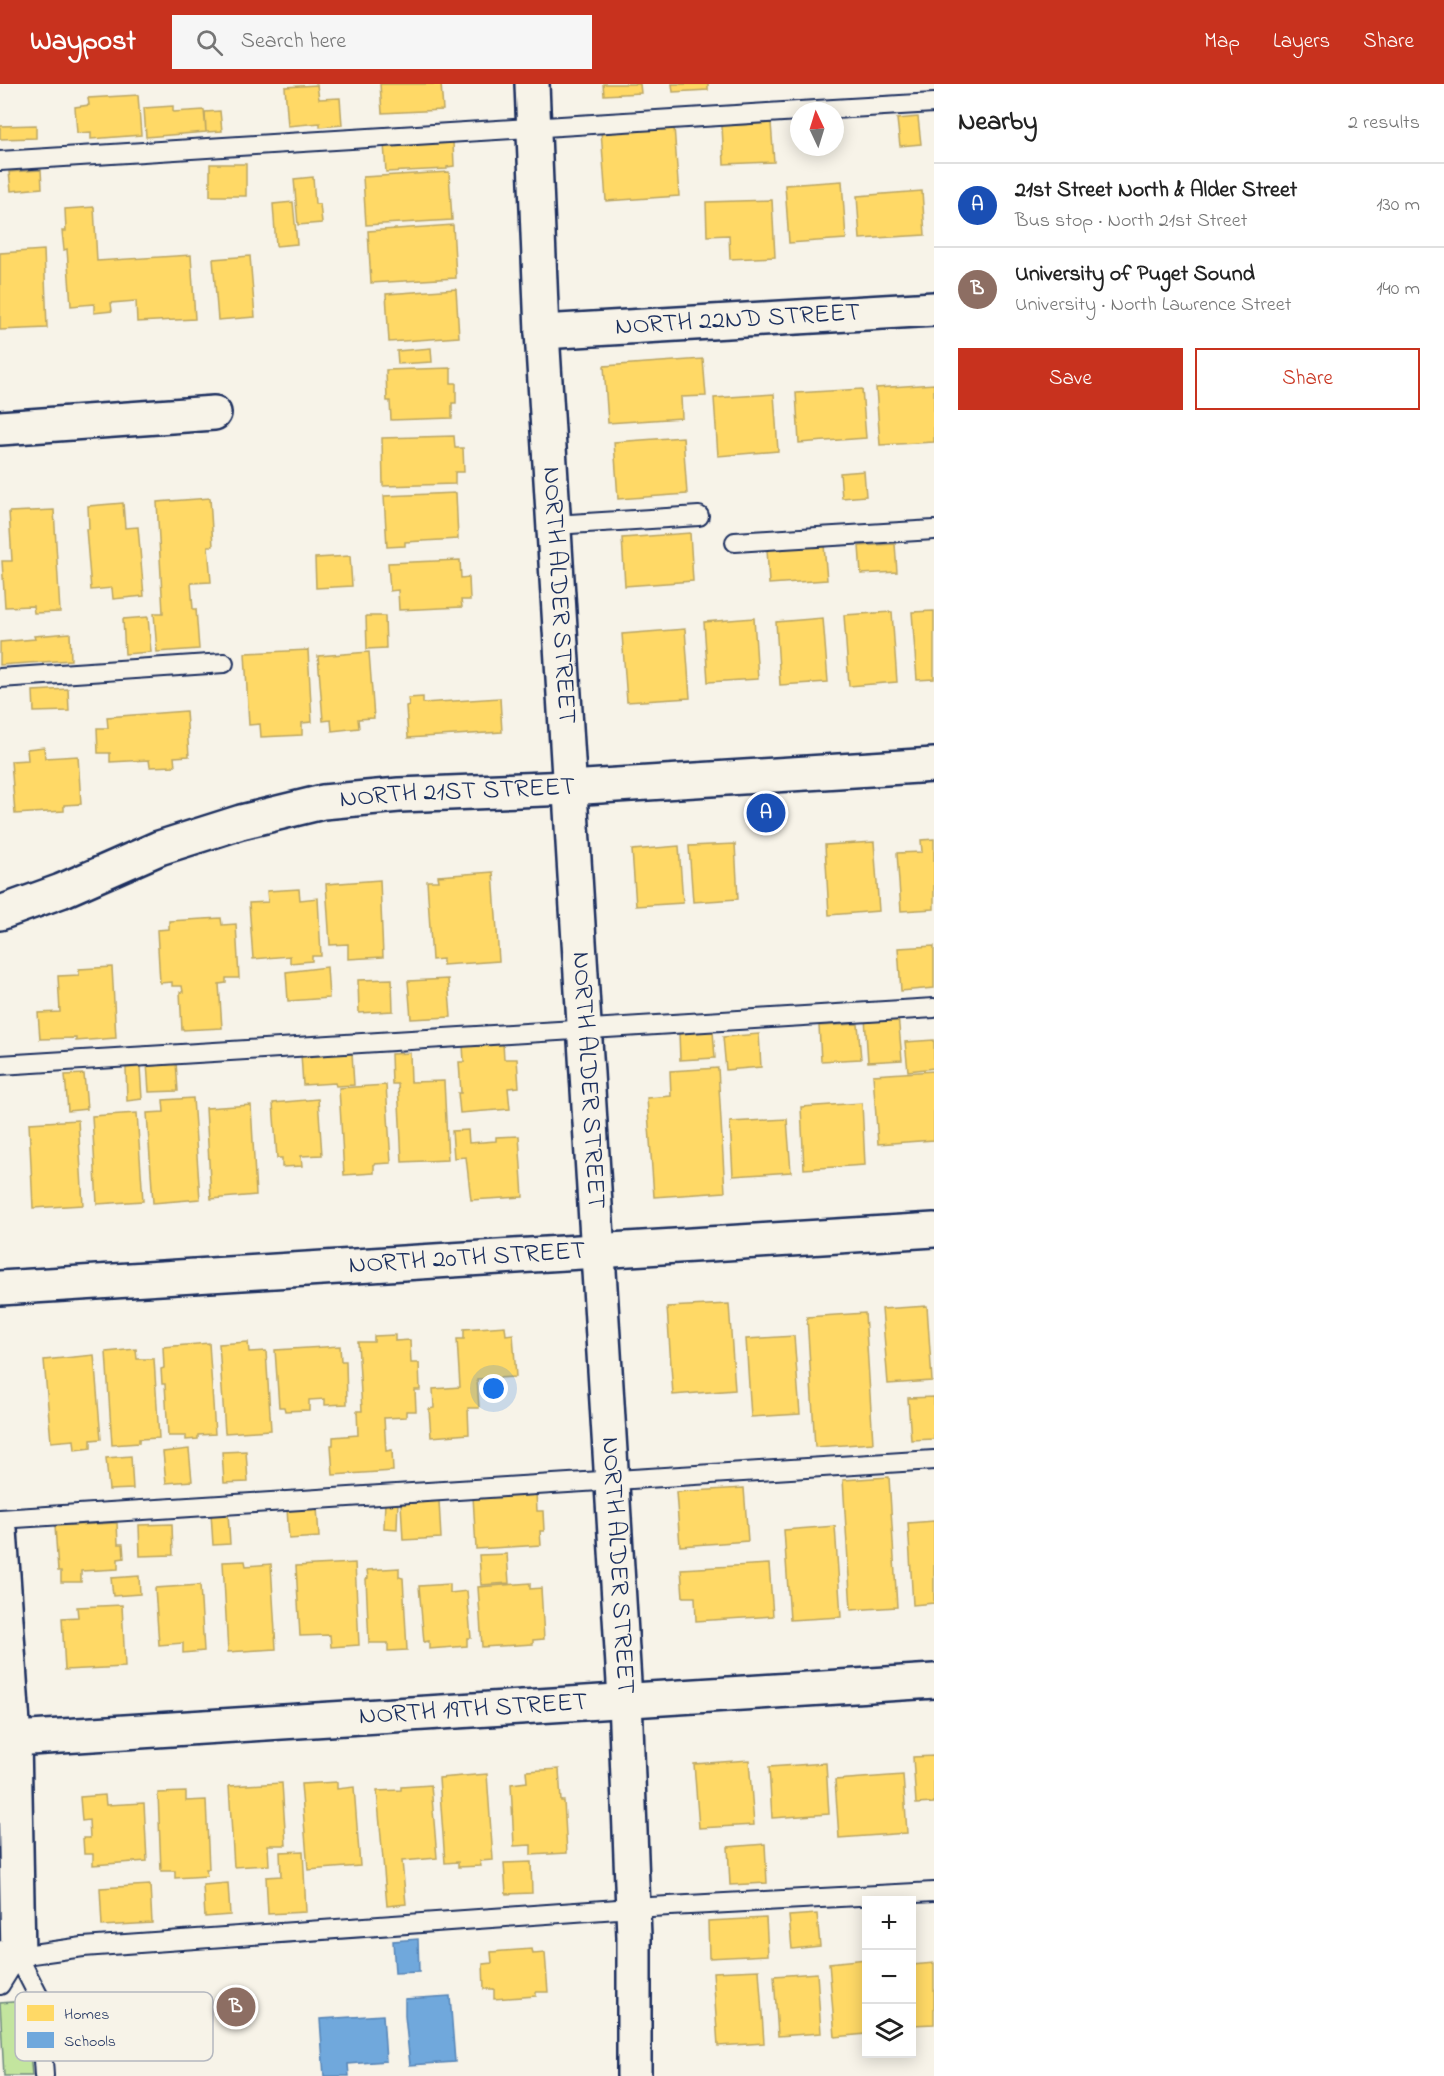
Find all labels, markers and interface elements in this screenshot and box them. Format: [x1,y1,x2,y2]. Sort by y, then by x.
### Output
search box [172,15,592,69]
text: Waypost [30,22,136,63]
icon: search [193,26,226,59]
text: Search here [241,26,346,58]
text: Map [1204,27,1240,57]
text: Layers [1273,27,1330,57]
text: Share [1363,27,1414,57]
north arrow [790,102,844,156]
text: Nearby [958,104,1037,142]
text: 2 results [1348,109,1420,138]
text: 21st Street North & Alder Street [1015,175,1297,207]
text: A [971,191,984,220]
text: 130 m [1376,191,1420,220]
text: Bus stop · North 21st Street [1015,207,1247,236]
text: University of Puget Sound [1015,259,1255,291]
text: B [971,275,984,304]
text: 140 m [1376,275,1420,304]
text: University · North Lawrence Street [1015,291,1291,320]
street label: NORTH 22ND STREET [614,294,861,347]
button: Save [958,348,1183,410]
button: Share [1195,348,1420,410]
street label: NORTH ALDER STREET [531,465,585,725]
street label: NORTH 21ST STREET [338,769,576,819]
pin: A [746,790,786,836]
street label: NORTH ALDER STREET [561,951,614,1210]
street label: NORTH 20TH STREET [348,1233,587,1285]
your location [479,1374,508,1403]
street label: NORTH ALDER STREET [590,1436,644,1695]
street label: NORTH 19TH STREET [358,1684,589,1736]
map controls [862,1896,916,2058]
button: + [862,1896,916,1950]
button: − [862,1950,916,2004]
pin: B [216,1984,256,2030]
legend [15,1992,213,2061]
text: Homes [64,2003,109,2027]
button: layers [862,2004,916,2058]
text: Schools [64,2030,116,2054]

